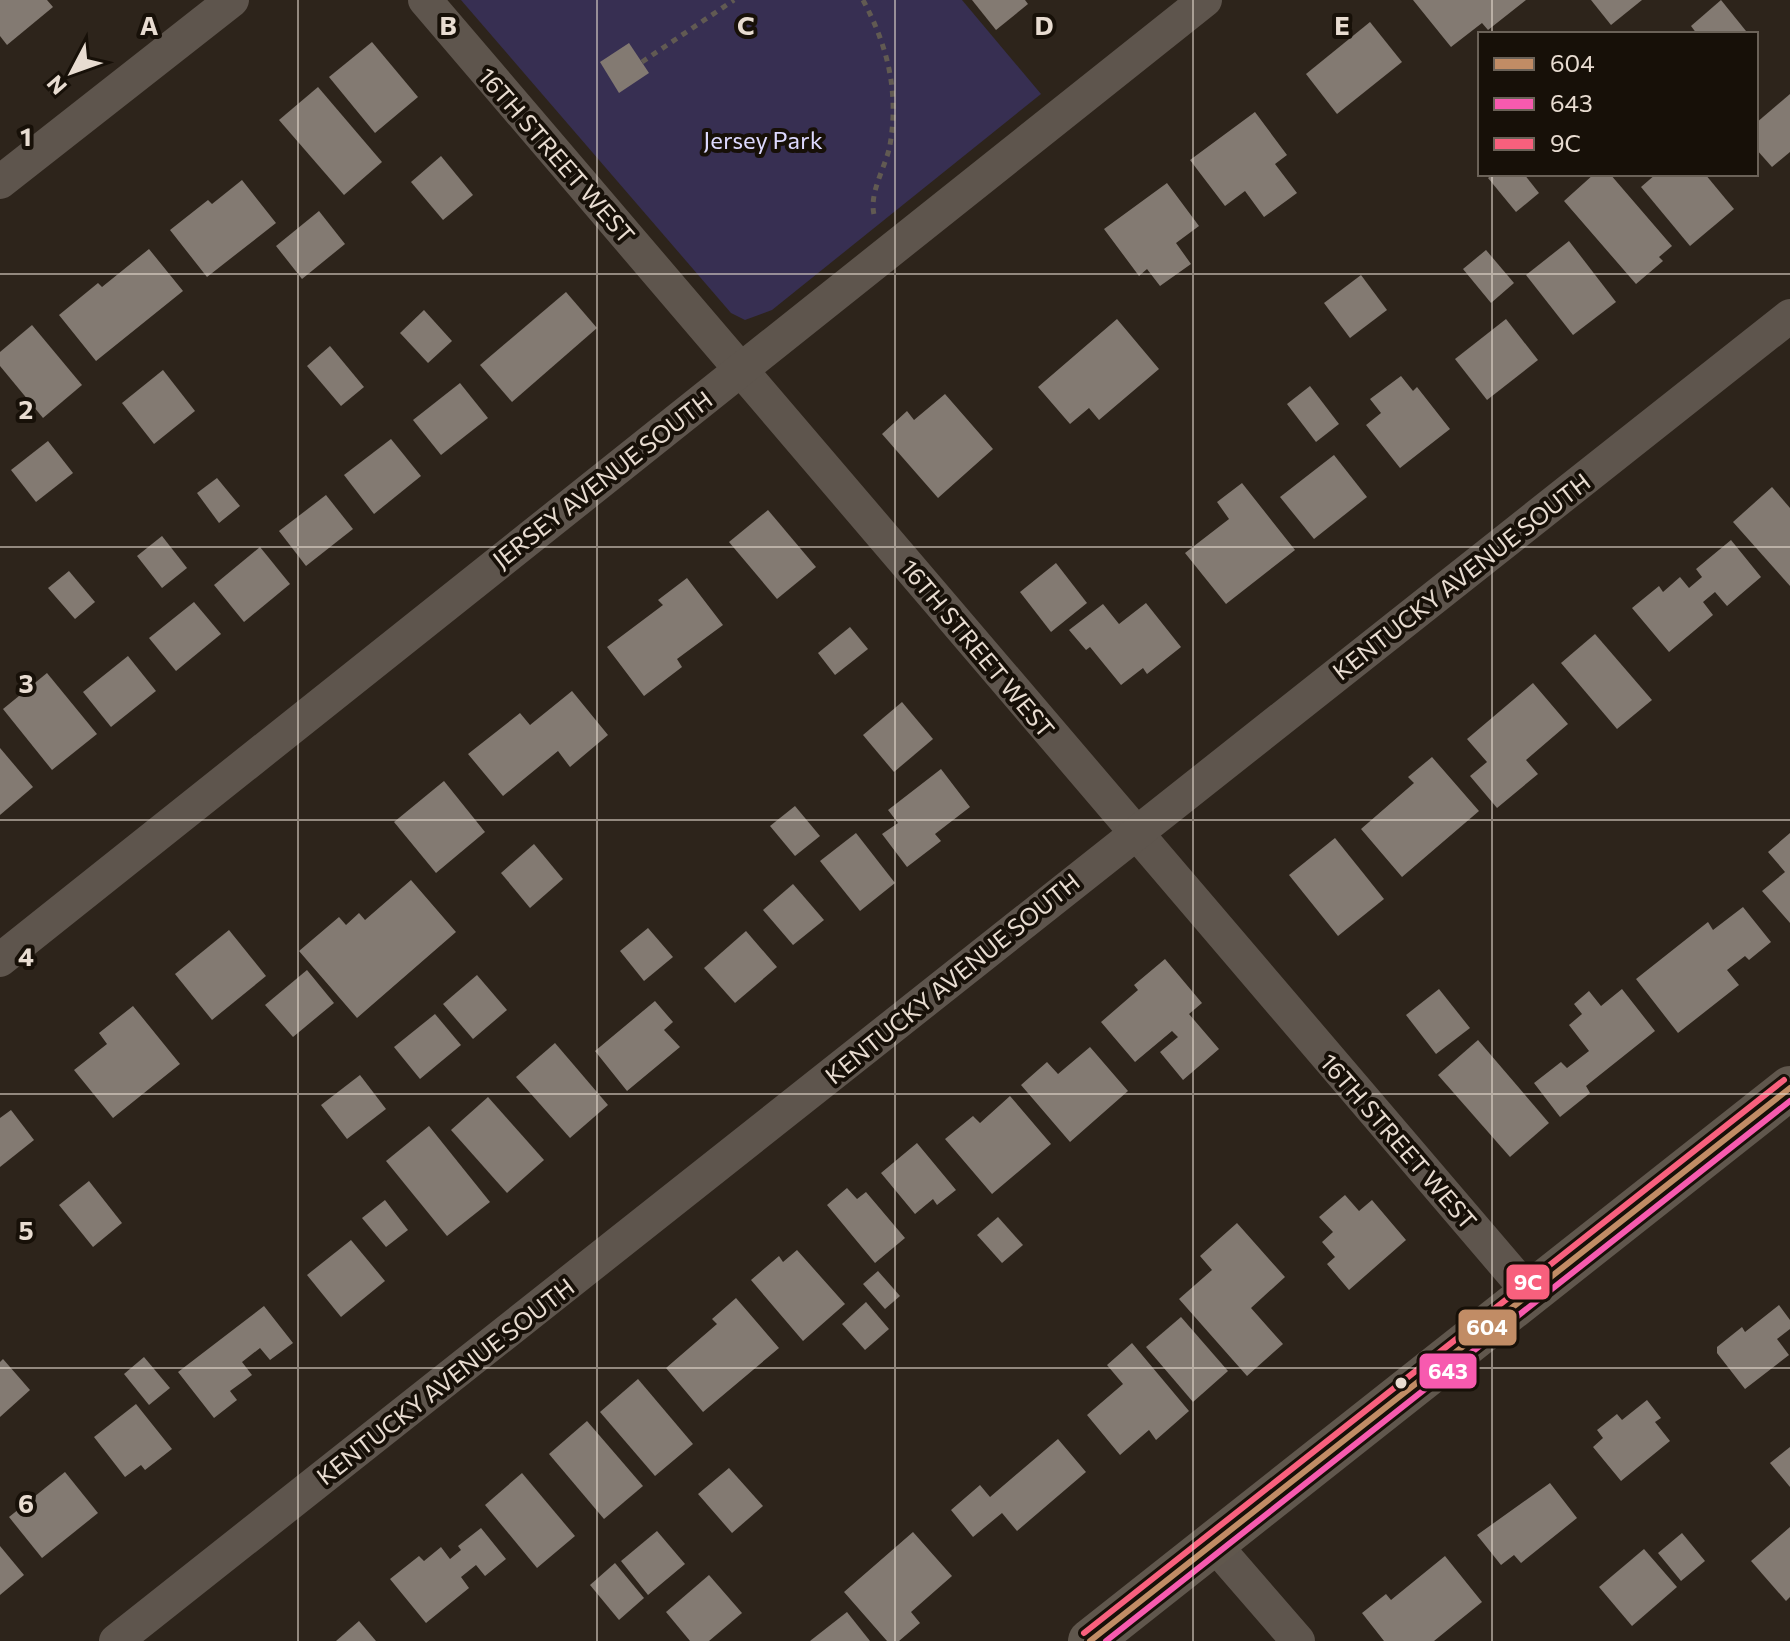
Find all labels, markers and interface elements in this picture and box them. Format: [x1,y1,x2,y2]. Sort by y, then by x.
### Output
text: A [140,9,159,40]
text: B [439,9,457,40]
text: C [737,9,755,40]
text: D [1034,9,1054,40]
text: E [1334,9,1350,40]
north arrow [32,32,112,112]
legend [1478,32,1758,176]
text: 604 [1550,48,1595,77]
street label: 16TH STREET WEST [473,61,641,249]
text: N [41,70,72,101]
text: 643 [1550,88,1593,117]
text: 1 [20,120,32,151]
park label: Jersey Park [703,125,823,154]
text: 9C [1550,128,1581,157]
street label: JERSEY AVENUE SOUTH [487,384,717,574]
text: 2 [19,393,33,424]
street label: KENTUCKY AVENUE SOUTH [1326,466,1596,686]
street label: 16TH STREET WEST [895,553,1061,743]
text: 3 [18,667,34,698]
street label: KENTUCKY AVENUE SOUTH [819,866,1085,1090]
text: 4 [18,940,34,971]
street label: 16TH STREET WEST [1315,1047,1483,1235]
text: 5 [18,1214,34,1245]
line badge: 9C [1505,1263,1551,1301]
text: 9C [1514,1268,1542,1295]
street label: KENTUCKY AVENUE SOUTH [310,1271,580,1491]
line badge: 604 [1457,1308,1518,1347]
text: 604 [1466,1313,1508,1340]
line badge: 643 [1418,1352,1478,1390]
text: 643 [1428,1357,1468,1384]
unlabelled marker [1393,1375,1409,1391]
text: 6 [18,1487,34,1518]

